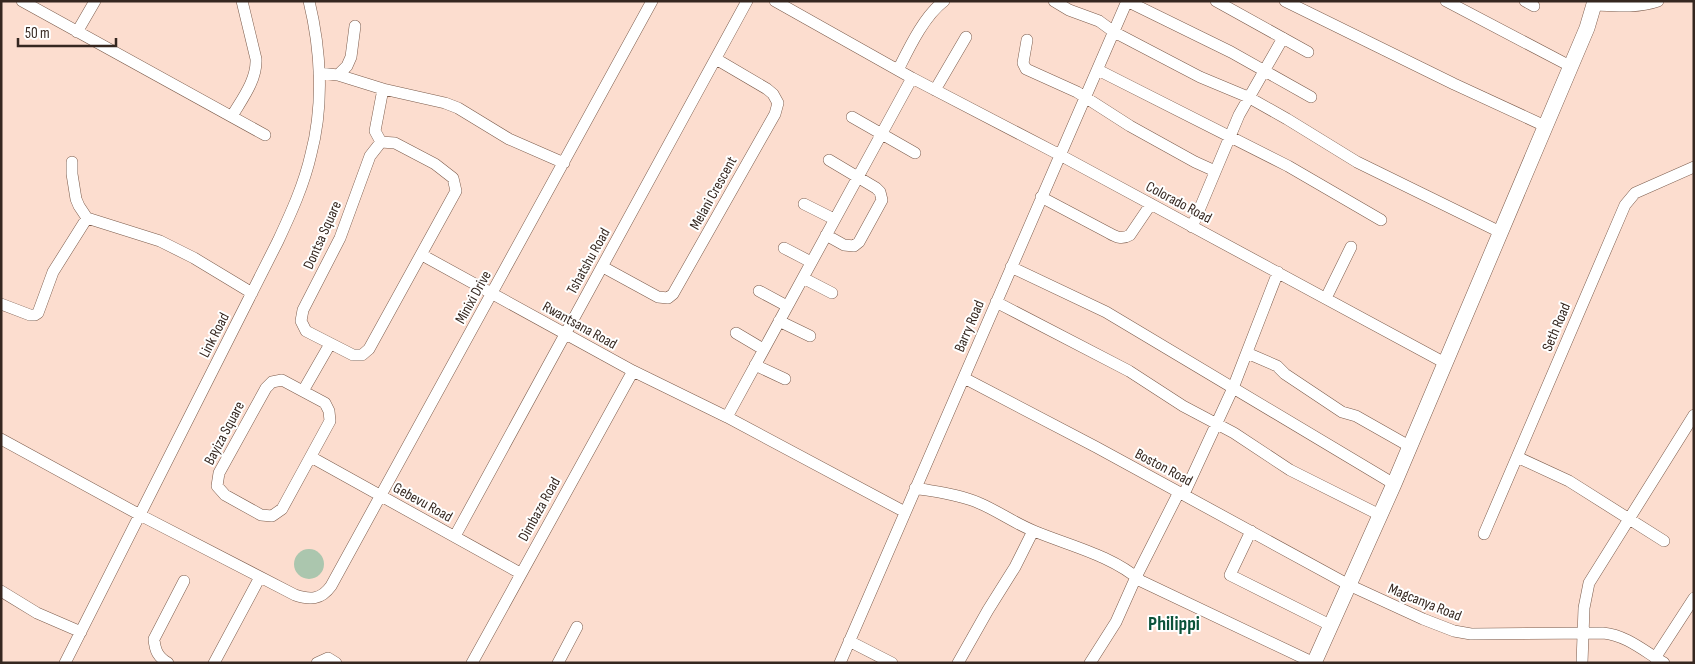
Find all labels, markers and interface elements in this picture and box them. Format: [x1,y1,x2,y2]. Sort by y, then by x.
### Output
scale bar [18,15,115,47]
text: 50 m [25,24,50,43]
street label: Melani Crescent [686,153,742,233]
street label: Colorado Road [1142,177,1215,228]
street label: Dontsa Square [299,198,346,272]
street label: Tshatshu Road [563,225,614,298]
street label: Minixi Drive [451,267,496,327]
street label: Rwantsana Road [539,297,620,354]
street label: Barry Road [950,297,989,355]
street label: Seth Road [1538,300,1575,354]
street label: Link Road [195,310,234,361]
street label: Bayiza Square [200,398,249,468]
street label: Boston Road [1132,444,1196,491]
street label: Dimbaza Road [514,474,565,545]
street label: Gebevu Road [390,478,456,527]
street label: Magcanya Road [1385,579,1464,626]
district label: Philippi [1148,612,1200,636]

